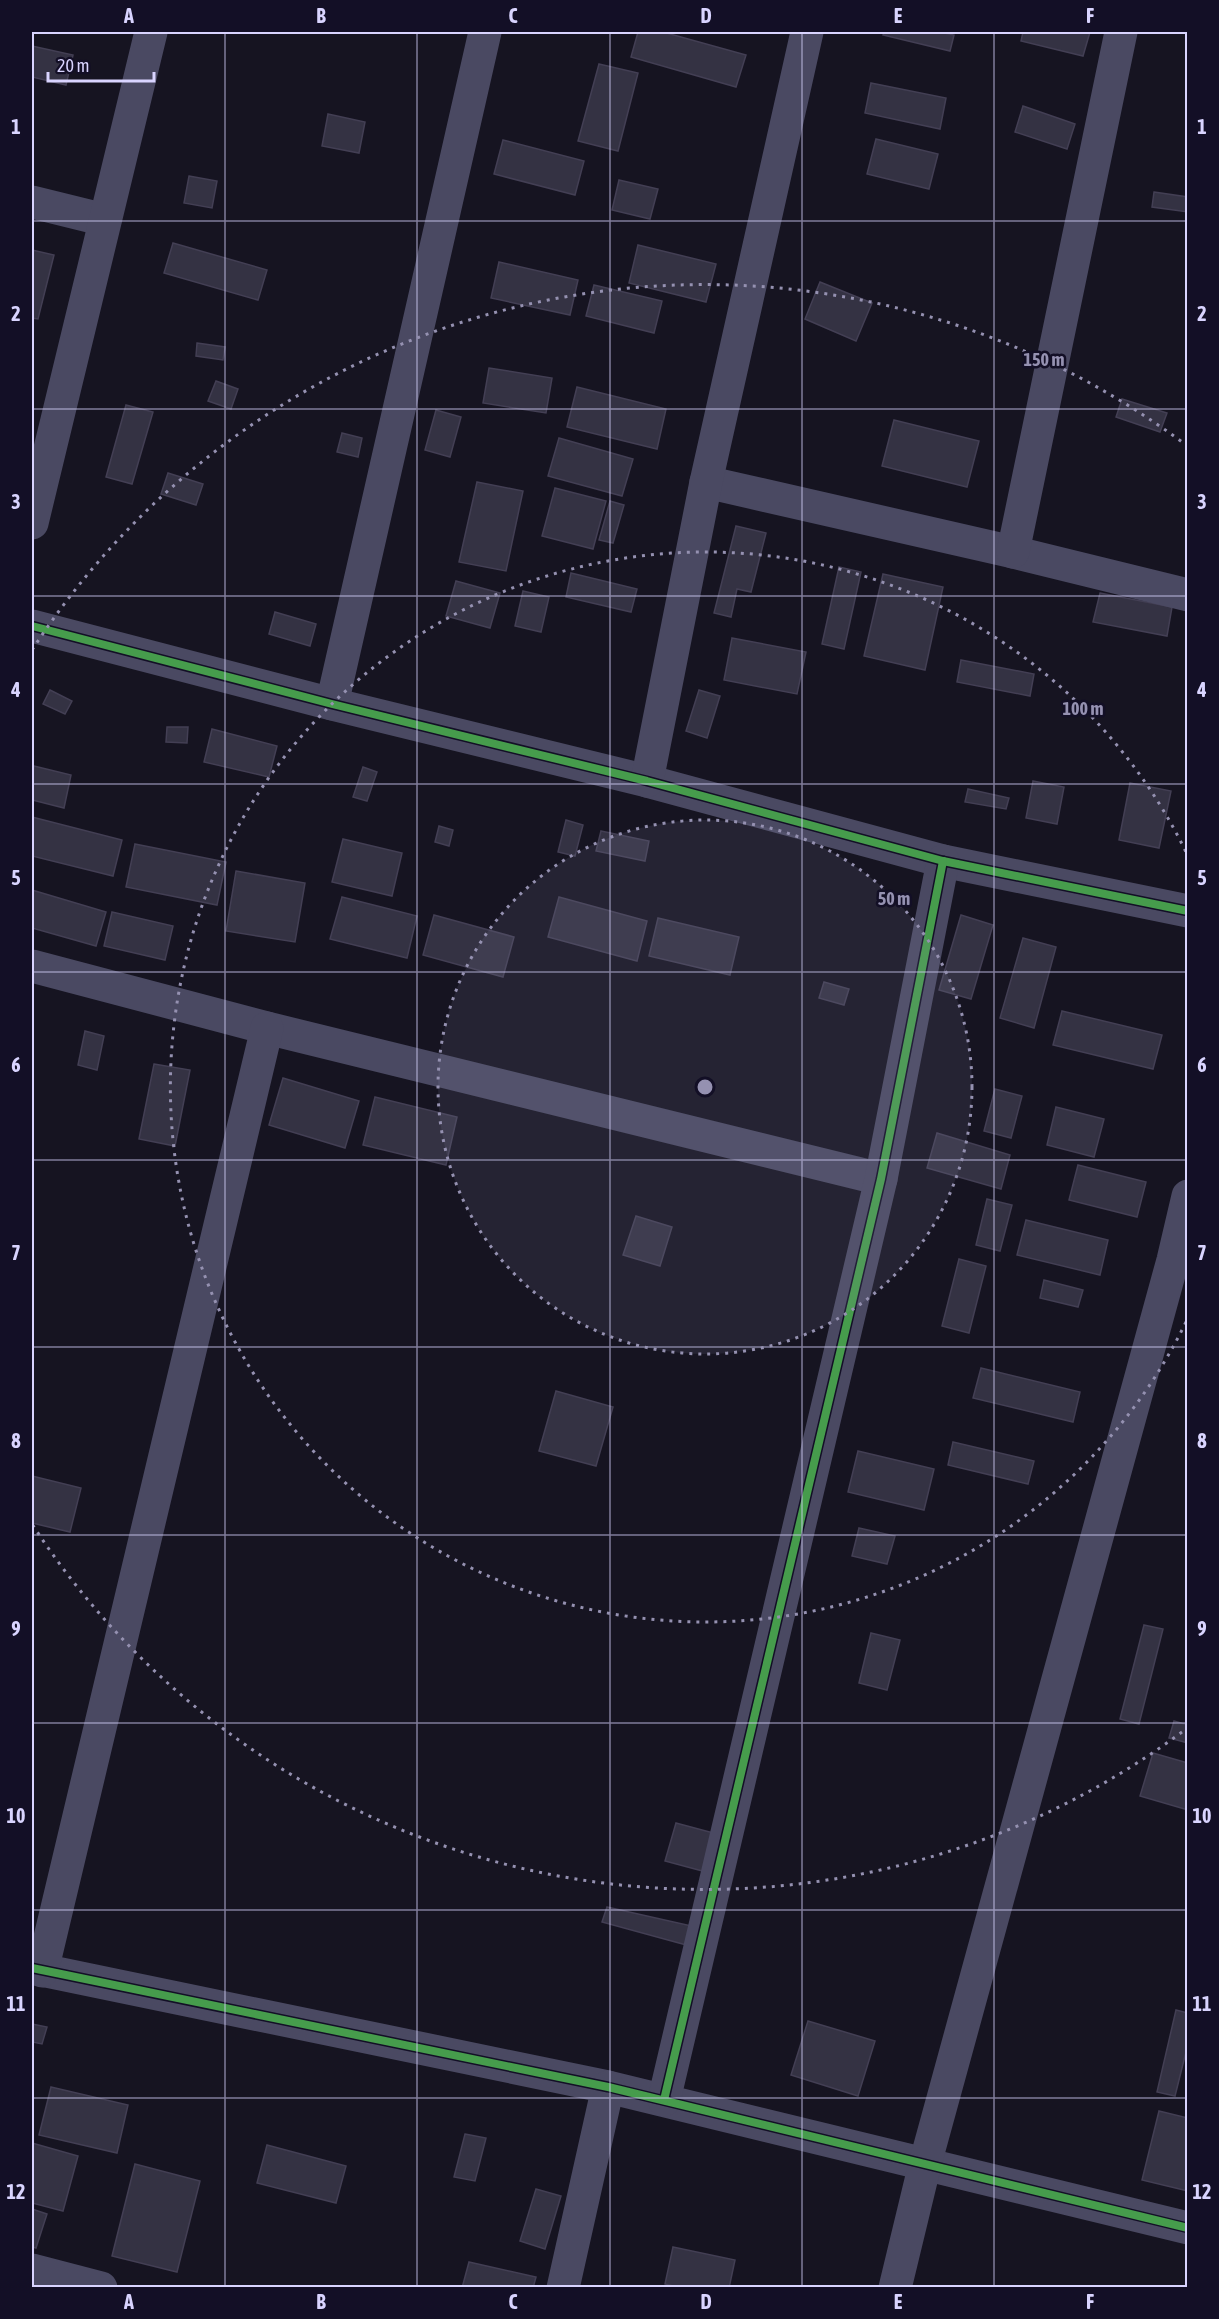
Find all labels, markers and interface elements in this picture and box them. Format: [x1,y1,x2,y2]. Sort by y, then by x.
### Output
text: A [123,4,134,27]
text: B [316,4,326,27]
text: C [509,4,518,27]
text: D [700,4,712,27]
text: E [894,4,903,27]
text: F [1086,4,1094,27]
scale bar [48,45,154,83]
text: 20 m [57,55,89,76]
text: 1 [11,115,21,138]
text: 1 [1197,115,1207,138]
text: 2 [11,302,21,325]
text: 2 [1197,302,1207,325]
text: 150 m [1024,349,1064,370]
text: 3 [11,490,21,513]
text: 3 [1197,490,1207,513]
text: 4 [10,678,21,701]
text: 4 [1196,678,1207,701]
text: 100 m [1063,698,1103,719]
text: 5 [11,866,21,889]
text: 5 [1197,866,1207,889]
text: 50 m [878,888,910,909]
text: 6 [11,1053,21,1076]
text: 6 [1197,1053,1207,1076]
centre of rings [695,1077,715,1097]
text: 7 [11,1241,21,1264]
text: 7 [1197,1241,1207,1264]
text: 8 [11,1429,21,1452]
text: 8 [1197,1429,1207,1452]
text: 9 [11,1617,21,1640]
text: 9 [1197,1617,1207,1640]
text: 10 [7,1804,25,1827]
text: 10 [1193,1804,1211,1827]
text: 11 [7,1992,25,2015]
text: 11 [1193,1992,1211,2015]
text: 12 [7,2180,25,2203]
text: 12 [1193,2180,1211,2203]
text: A [123,2290,134,2313]
text: B [316,2290,326,2313]
text: C [509,2290,518,2313]
text: D [700,2290,712,2313]
text: E [894,2290,903,2313]
text: F [1086,2290,1094,2313]

